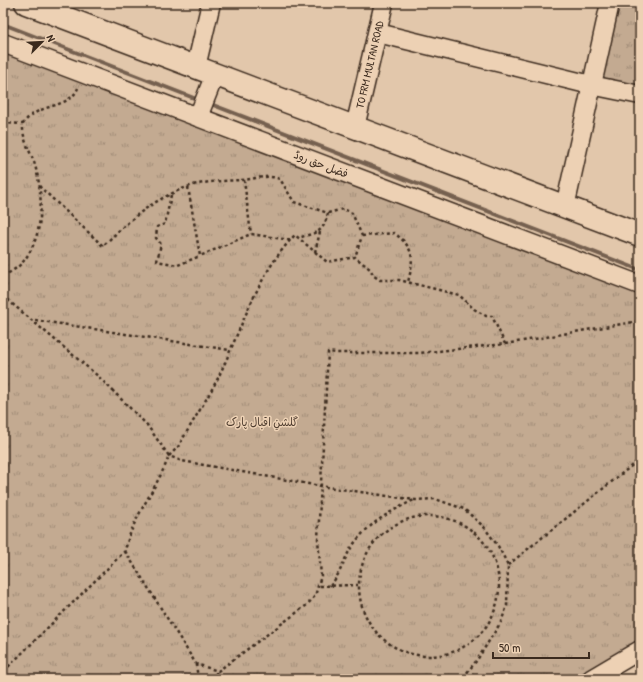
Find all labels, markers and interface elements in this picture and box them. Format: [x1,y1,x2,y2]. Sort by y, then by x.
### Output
street label: TO FRM MULTAN ROAD [353,19,387,110]
north arrow [22,22,62,62]
text: N [44,32,59,44]
street label: فضل حق روڈ [292,147,350,181]
park label: گلشنِ اقبال پارک [226,415,298,430]
scale bar [493,634,589,660]
text: 50 m [499,639,520,656]

